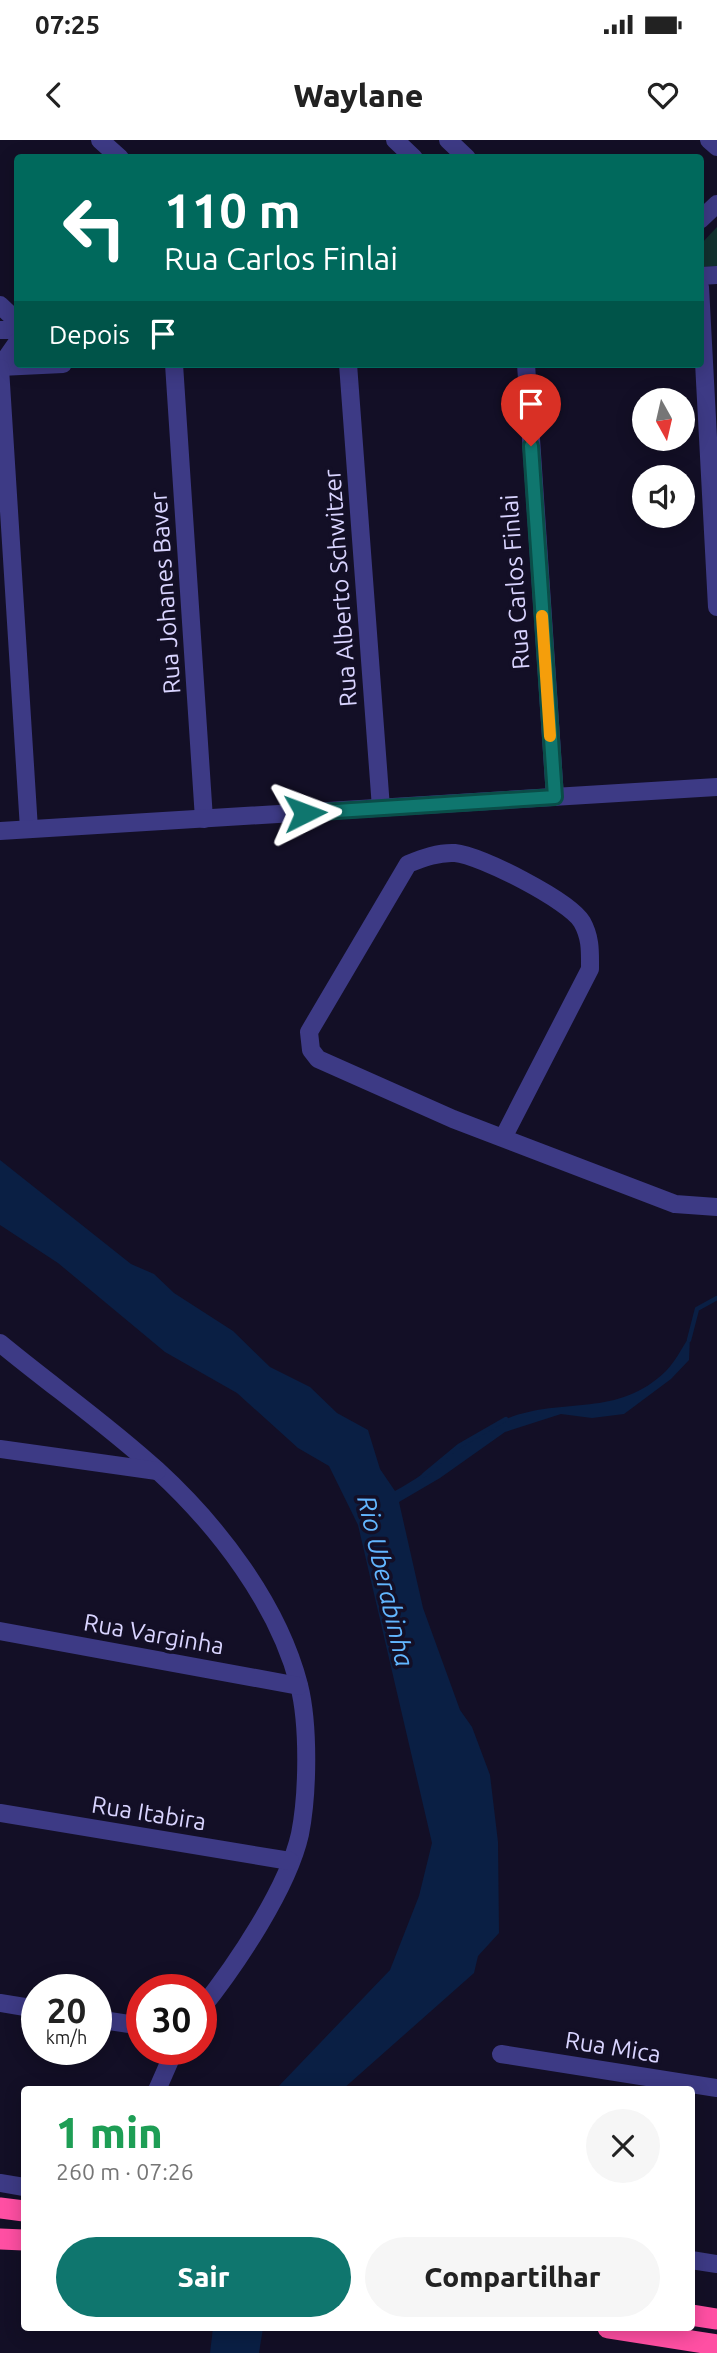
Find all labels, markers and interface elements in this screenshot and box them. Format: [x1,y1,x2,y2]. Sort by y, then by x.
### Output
text: 07:25 [35,10,100,39]
icon: back [35,76,73,114]
icon: heart [644,76,682,114]
text: Waylane [293,77,424,113]
icon: left [49,182,140,273]
text: 110 m [164,182,301,237]
text: Rua Carlos Finlai [164,240,398,276]
icon: arrive [144,315,182,353]
text: Depois [49,320,130,349]
pin [501,374,561,446]
icon: arrive [512,385,550,423]
north arrow [632,388,695,452]
map controls [632,388,695,528]
button: sound [632,465,695,528]
street label: Rua Alberto Schwitzer [318,468,362,708]
street label: Rua Johanes Baver [144,491,186,695]
street label: Rua Carlos Finlai [495,493,535,671]
position arrow [268,776,342,850]
water label: Rio Uberabinha [352,1493,420,1669]
street label: Rua Varginha [82,1608,226,1660]
street label: Rua Itabira [90,1791,208,1835]
speed limit sign: 30 [126,1974,217,2065]
text: 20 [47,1990,86,2030]
street label: Rua Mica [563,2026,663,2068]
text: km/h [46,2027,87,2047]
text: 1 min [56,2109,163,2156]
button: close [586,2109,660,2183]
text: 260 m · 07:26 [56,2159,194,2184]
button: Sair [56,2237,351,2317]
button: Compartilhar [365,2237,660,2317]

